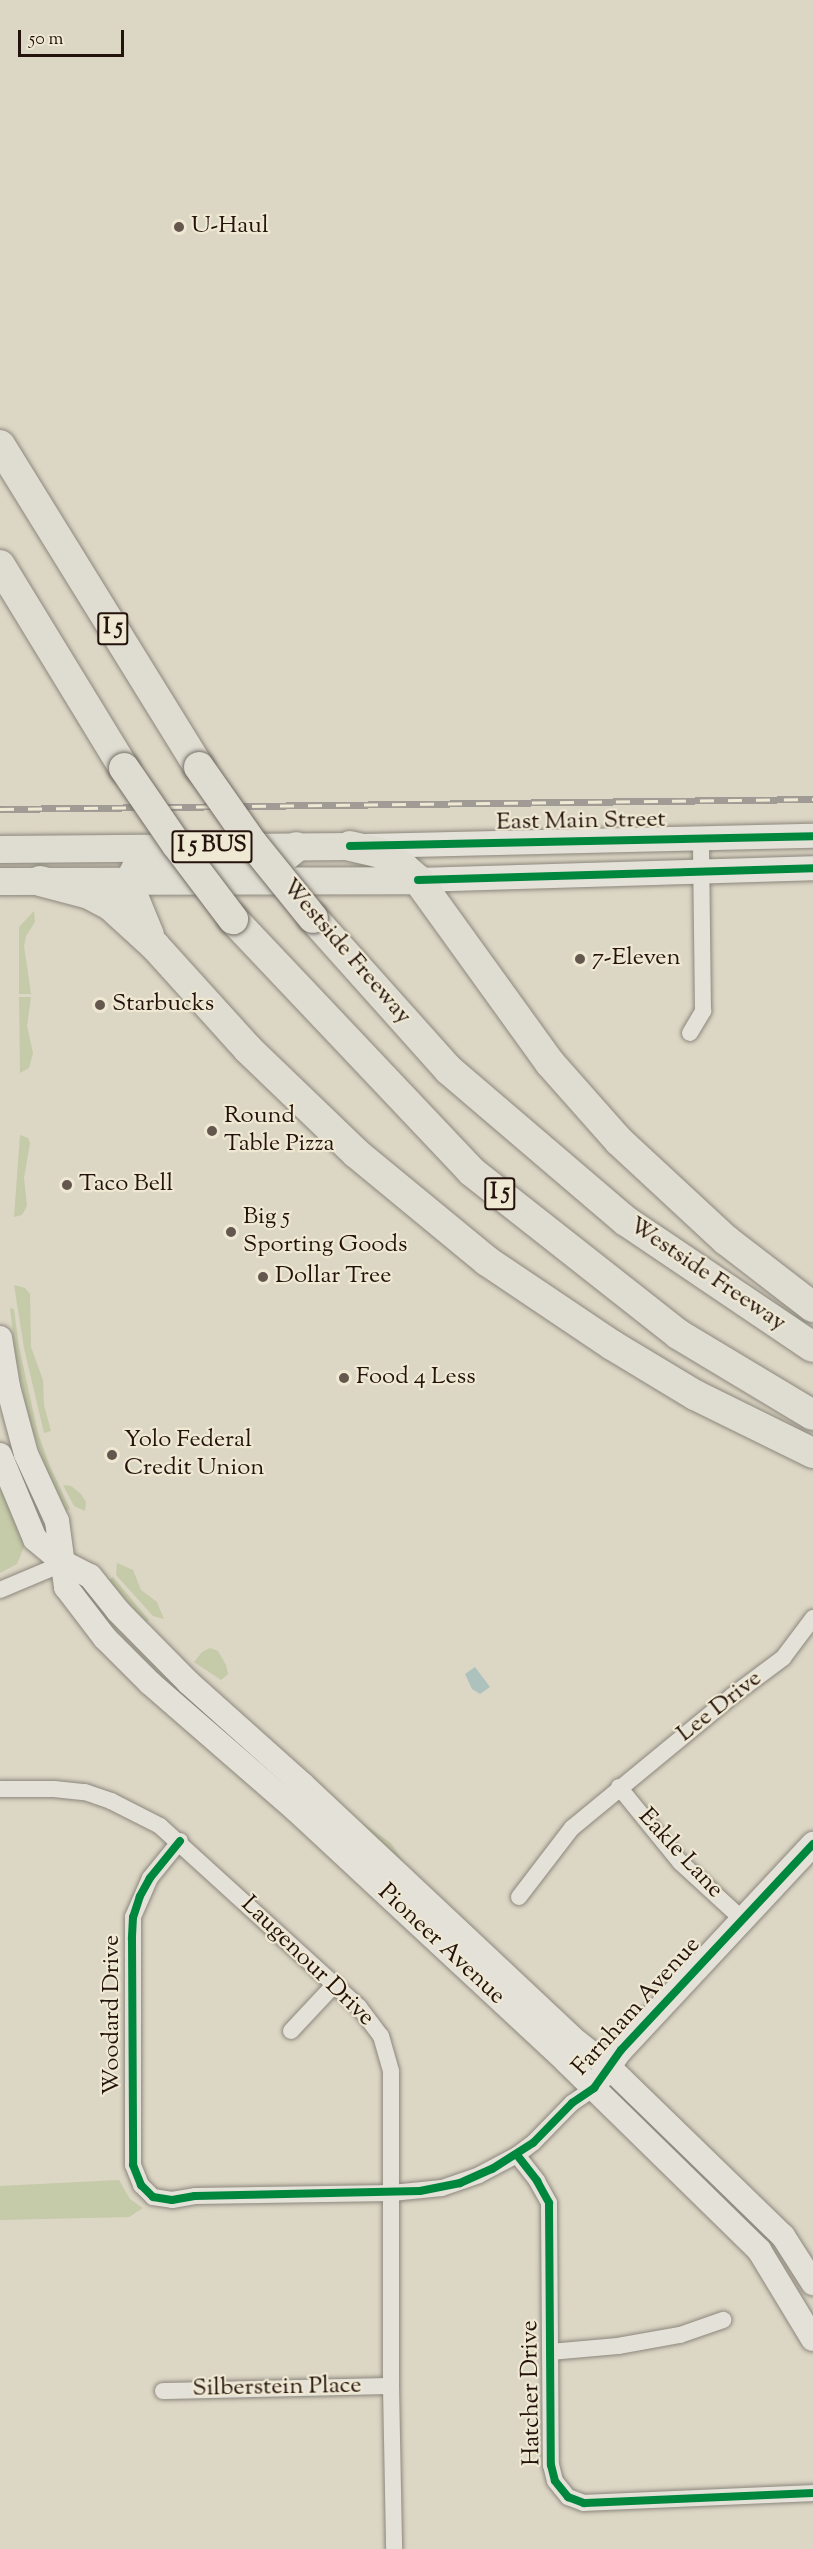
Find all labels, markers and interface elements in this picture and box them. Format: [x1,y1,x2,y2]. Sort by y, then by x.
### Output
scale bar [21,18,128,56]
text: 50 m [29,27,63,53]
place label: U-Haul [191,213,269,241]
marker: U-Haul [172,220,186,234]
road number: I 5 [96,610,130,648]
street label: East Main Street [496,806,666,838]
road number: I 5 BUS [170,828,254,866]
street label: Westside Freeway [275,873,417,1031]
place label: 7-Eleven [592,945,681,973]
marker: 7-Eleven [573,952,587,966]
place label: Starbucks [112,991,214,1019]
marker: Starbucks [93,998,107,1012]
place label: Round Table Pizza [224,1103,335,1159]
marker: Round Table Pizza [205,1124,219,1138]
place label: Taco Bell [79,1171,173,1199]
road number: I 5 [484,1175,516,1213]
marker: Taco Bell [60,1178,74,1192]
place label: Big 5 Sporting Goods [243,1204,407,1260]
street label: Westside Freeway [623,1212,791,1338]
marker: Big 5 Sporting Goods [224,1225,238,1239]
place label: Dollar Tree [275,1263,391,1291]
marker: Dollar Tree [256,1270,270,1284]
place label: Food 4 Less [356,1364,476,1392]
marker: Food 4 Less [337,1371,351,1385]
place label: Yolo Federal Credit Union [124,1427,265,1483]
marker: Yolo Federal Credit Union [105,1448,119,1462]
street label: Lee Drive [672,1665,768,1749]
street label: Eakle Lane [631,1803,729,1905]
street label: Pioneer Avenue [371,1879,511,2011]
street label: Laugenour Drive [234,1891,380,2033]
street label: Farnham Avenue [567,1932,707,2082]
street label: Woodard Drive [99,1935,127,2095]
street label: Hatcher Drive [516,2320,548,2466]
street label: Silberstein Place [192,2372,362,2404]

